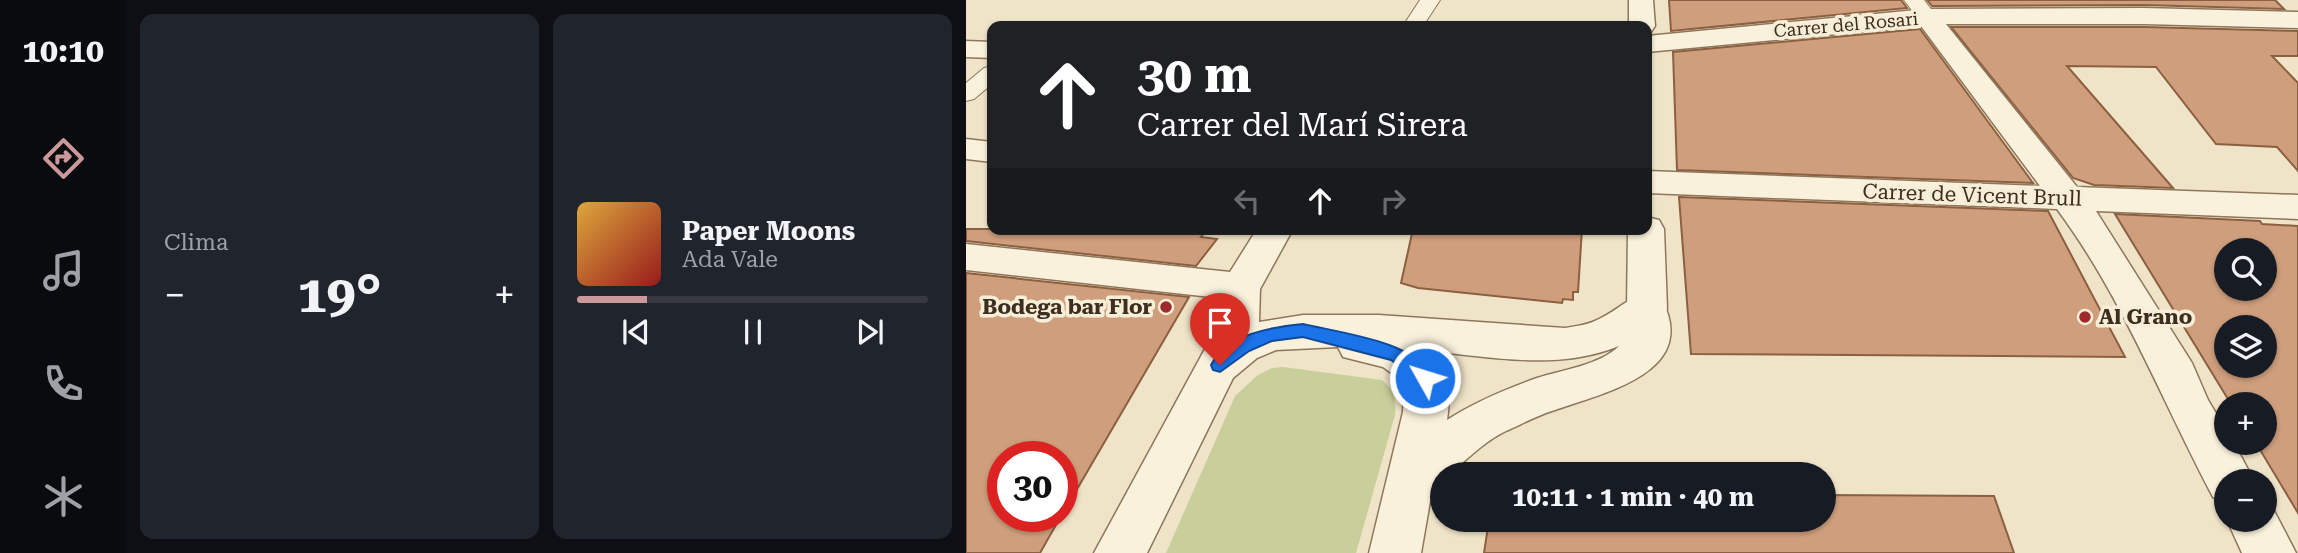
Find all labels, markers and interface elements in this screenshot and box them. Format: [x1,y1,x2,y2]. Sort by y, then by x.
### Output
street label: Carrer del Rosari [1773,8,1919,41]
text: 10:10 [22,32,104,70]
text: 30 m [1137,47,1252,104]
icon: ahead [1022,49,1113,140]
text: Carrer del Marí Sirera [1137,106,1468,144]
icon: directions [39,134,88,183]
street label: Carrer de Vicent Brull [1862,179,2083,211]
icon: left [1228,182,1266,220]
icon: ahead [1301,182,1339,220]
icon: right [1374,182,1412,220]
text: Paper Moons [682,216,855,246]
text: Clima [164,229,228,256]
map controls [2214,238,2277,532]
button: search [2214,238,2277,301]
icon: music [39,246,88,295]
text: Ada Vale [682,246,778,273]
text: 19° [297,264,382,325]
text: − [164,273,185,317]
text: + [494,273,515,317]
pin [1190,293,1250,365]
place label: Bodega bar Flor [982,295,1152,319]
marker: Bodega bar Flor [1158,299,1174,315]
icon: arrive [1201,304,1239,342]
place label: Al Grano [2099,305,2192,329]
marker: Al Grano [2077,309,2093,325]
icon: previous [617,313,655,351]
icon: pause [734,313,772,351]
icon: next [851,313,889,351]
button: layers [2214,315,2277,378]
position arrow [1388,341,1462,415]
icon: phone [39,359,88,408]
button: + [2214,392,2277,455]
speed limit sign: 30 [987,441,1078,532]
button: − [2214,469,2277,532]
icon: climate [39,472,88,521]
text: 10:11 · 1 min · 40 m [1512,482,1754,512]

